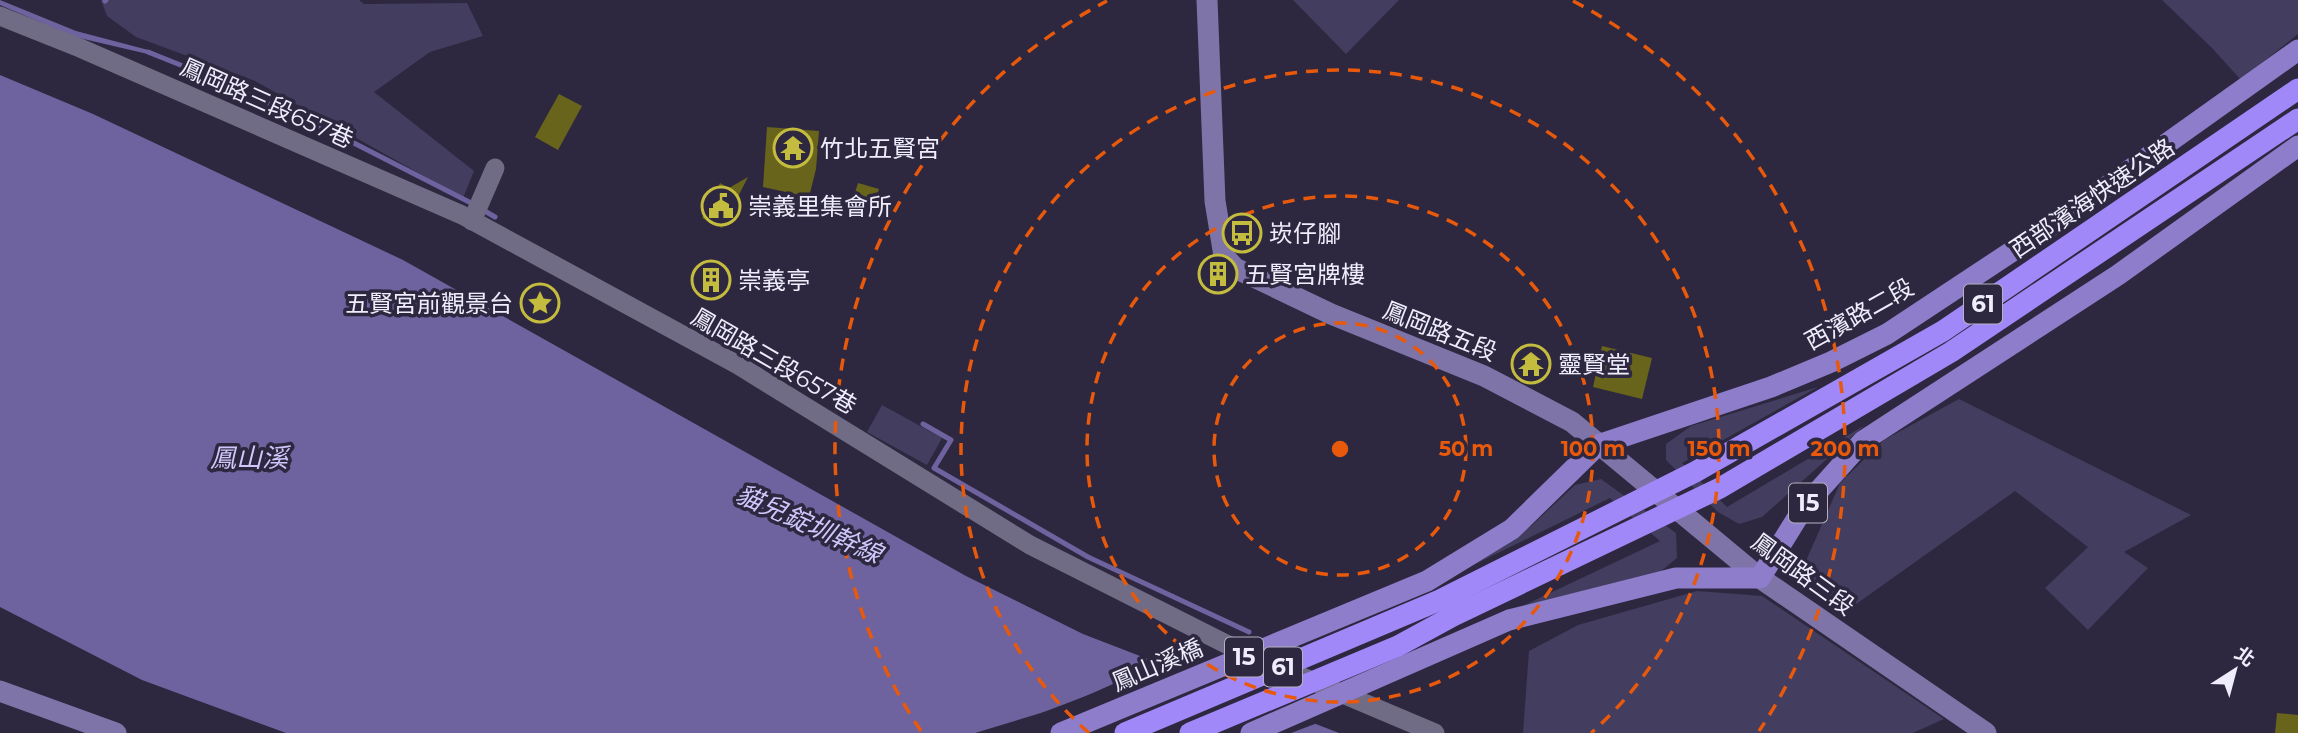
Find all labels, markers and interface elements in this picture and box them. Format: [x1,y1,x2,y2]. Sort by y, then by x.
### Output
street label: 鳳岡路三段657巷 [176,52,358,154]
temple icon: 竹北五賢宮 [772,127,814,169]
street label: 西部濱海快速公路 [2004,132,2180,264]
place label: 竹北五賢宮 [820,134,940,163]
public building icon: 崇義里集會所 [700,185,742,227]
place label: 崇義里集會所 [748,192,892,221]
bus stop icon: 崁仔腳 [1221,212,1263,254]
place label: 崁仔腳 [1269,219,1341,248]
building icon: 五賢宮牌樓 [1197,253,1239,295]
building icon: 崇義亭 [690,259,732,301]
place label: 五賢宮牌樓 [1245,260,1365,289]
place label: 崇義亭 [738,266,810,295]
street label: 西濱路二段 [1799,272,1919,356]
place icon: 五賢宮前觀景台 [519,282,561,324]
road number: 61 [1964,284,2002,324]
place label: 五賢宮前觀景台 [345,289,513,318]
street label: 鳳岡路五段 [1379,295,1501,367]
street label: 鳳岡路三段657巷 [686,302,862,420]
temple icon: 靈賢堂 [1510,343,1552,385]
place label: 靈賢堂 [1558,350,1630,379]
text: 50 m [1439,436,1493,461]
text: 100 m [1561,436,1625,461]
text: 150 m [1688,436,1750,461]
text: 200 m [1811,436,1879,461]
centre of rings [1328,437,1352,461]
water label: 鳳山溪 [210,442,292,474]
water label: 貓兒錠圳幹線 [731,478,889,572]
road number: 15 [1789,484,1827,523]
street label: 鳳岡路三段 [1746,527,1860,621]
street label: 鳳山溪橋 [1107,633,1207,697]
north arrow [2200,635,2270,705]
road number: 15 [1225,638,1263,677]
text: 北 [2230,642,2259,672]
road number: 61 [1264,648,1302,687]

